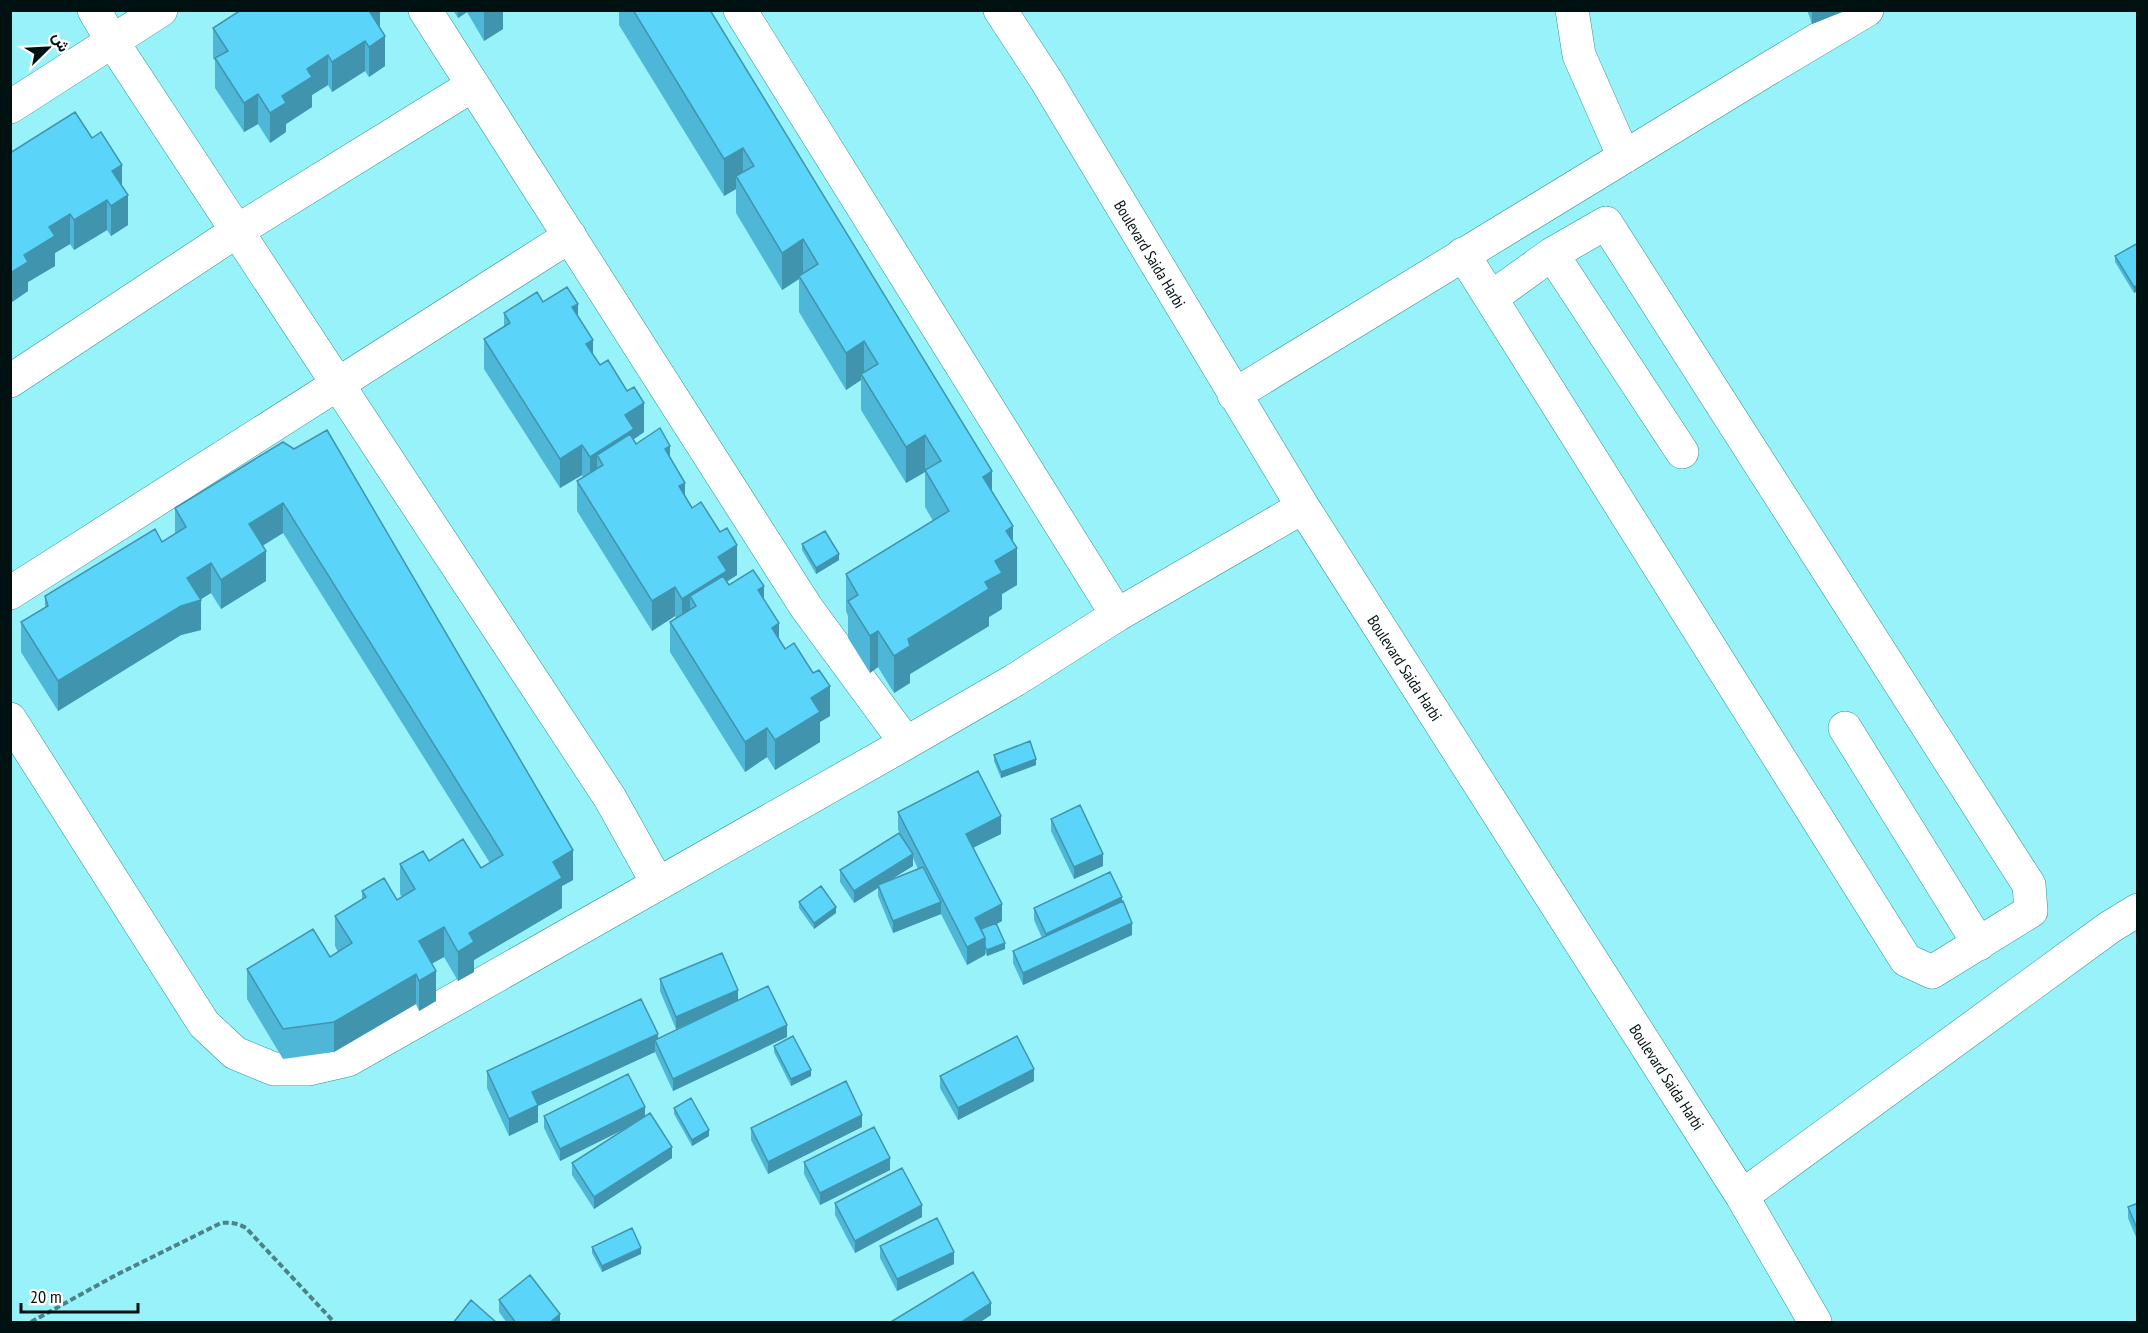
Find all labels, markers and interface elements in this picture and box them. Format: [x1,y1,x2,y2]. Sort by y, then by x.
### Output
north arrow [18,18,78,78]
text: ش [49,29,75,55]
street label: Boulevard Saida Harbi [1110,197,1190,311]
street label: Boulevard Saida Harbi [1363,611,1447,725]
street label: Boulevard Saida Harbi [1625,1020,1709,1134]
scale bar [21,1276,138,1314]
text: 20 m [30,1285,62,1308]

